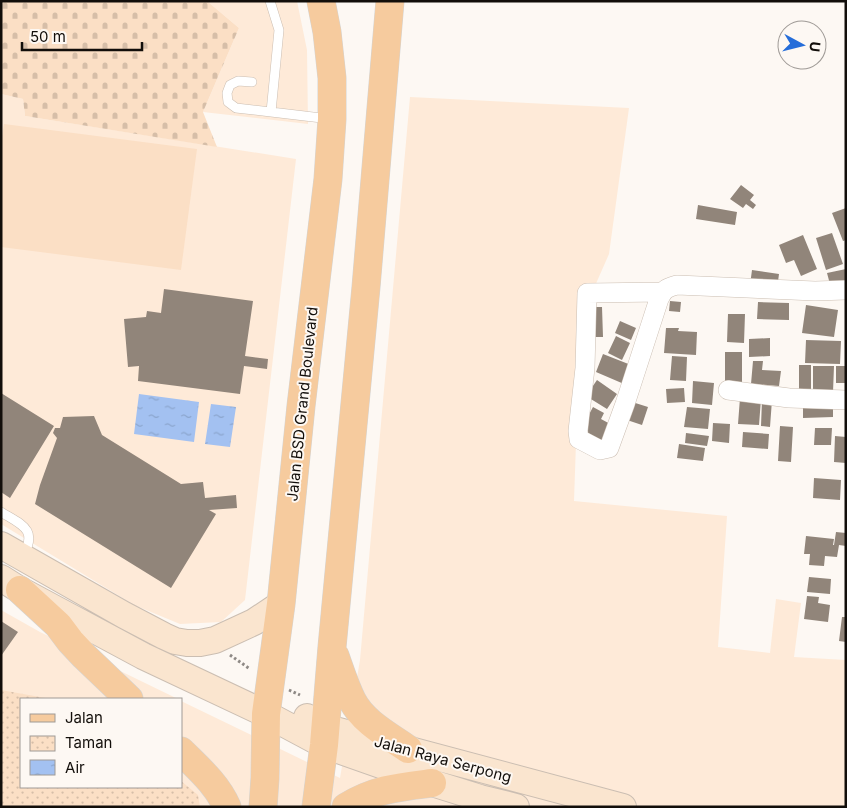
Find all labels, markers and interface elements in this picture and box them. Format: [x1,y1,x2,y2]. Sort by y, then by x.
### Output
scale bar [22,20,142,52]
north arrow [777,20,827,70]
text: 50 m [30,27,66,46]
text: U [806,41,824,53]
street label: Jalan BSD Grand Boulevard [282,306,322,502]
legend [20,698,182,788]
text: Jalan [65,708,103,727]
street label: Jalan Raya Serpong [372,732,514,786]
text: Taman [65,733,112,752]
text: Air [65,758,85,777]

